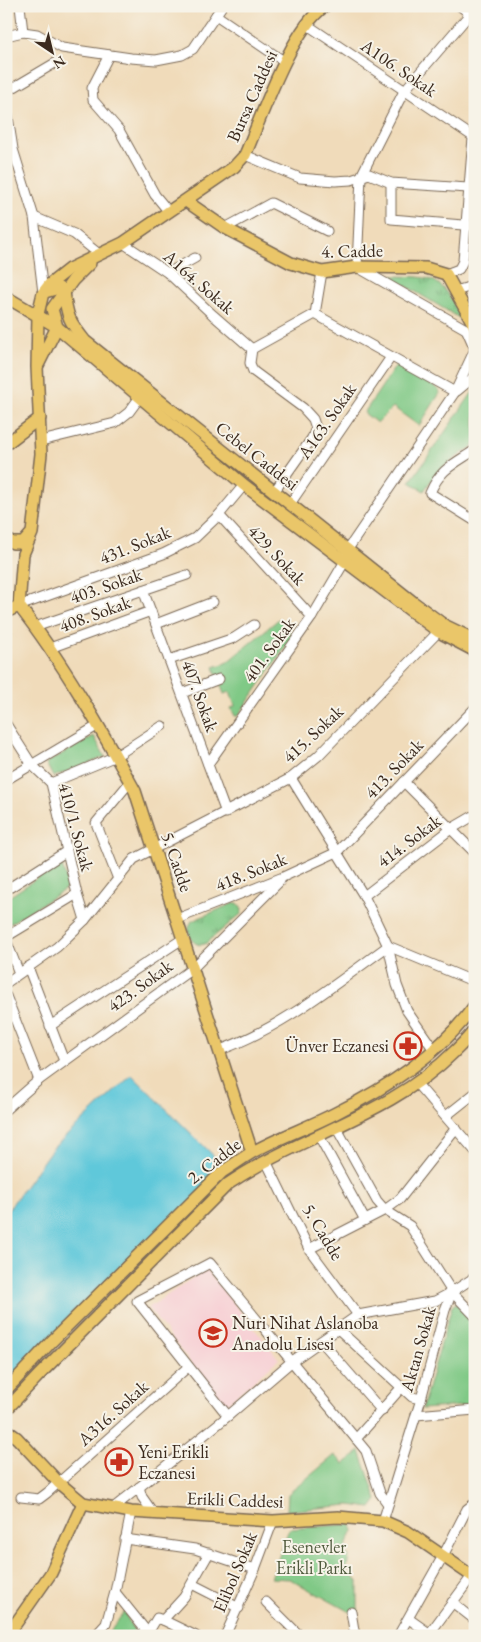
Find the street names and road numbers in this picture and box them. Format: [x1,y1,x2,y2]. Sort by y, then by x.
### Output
street label: A106. Sokak [356,33,442,102]
street label: Bursa Caddesi [221,46,282,145]
street label: 4. Cadde [321,238,383,263]
street label: A164. Sokak [158,244,240,319]
street label: A163. Sokak [292,378,361,464]
street label: Cebel Caddesi [211,416,304,496]
street label: 429. Sokak [243,519,312,590]
street label: 431. Sokak [96,520,174,569]
street label: 403. Sokak [67,562,145,609]
street label: 408. Sokak [56,590,134,637]
street label: 401. Sokak [237,612,300,687]
street label: 407. Sokak [177,657,224,735]
street label: 415. Sokak [277,699,348,768]
street label: 413. Sokak [359,733,428,804]
street label: 410/1. Sokak [54,780,99,874]
street label: 414. Sokak [372,809,446,872]
street label: 5. Cadde [157,829,198,895]
street label: 418. Sokak [212,847,290,896]
street label: 423. Sokak [103,954,177,1017]
street label: 2. Cadde [182,1133,245,1189]
street label: 5. Cadde [298,1199,349,1264]
street label: Aktan Sokak [394,1303,441,1395]
street label: A316. Sokak [72,1375,153,1451]
street label: Erikli Caddesi [186,1486,284,1513]
street label: Elibol Sokak [207,1527,262,1616]

